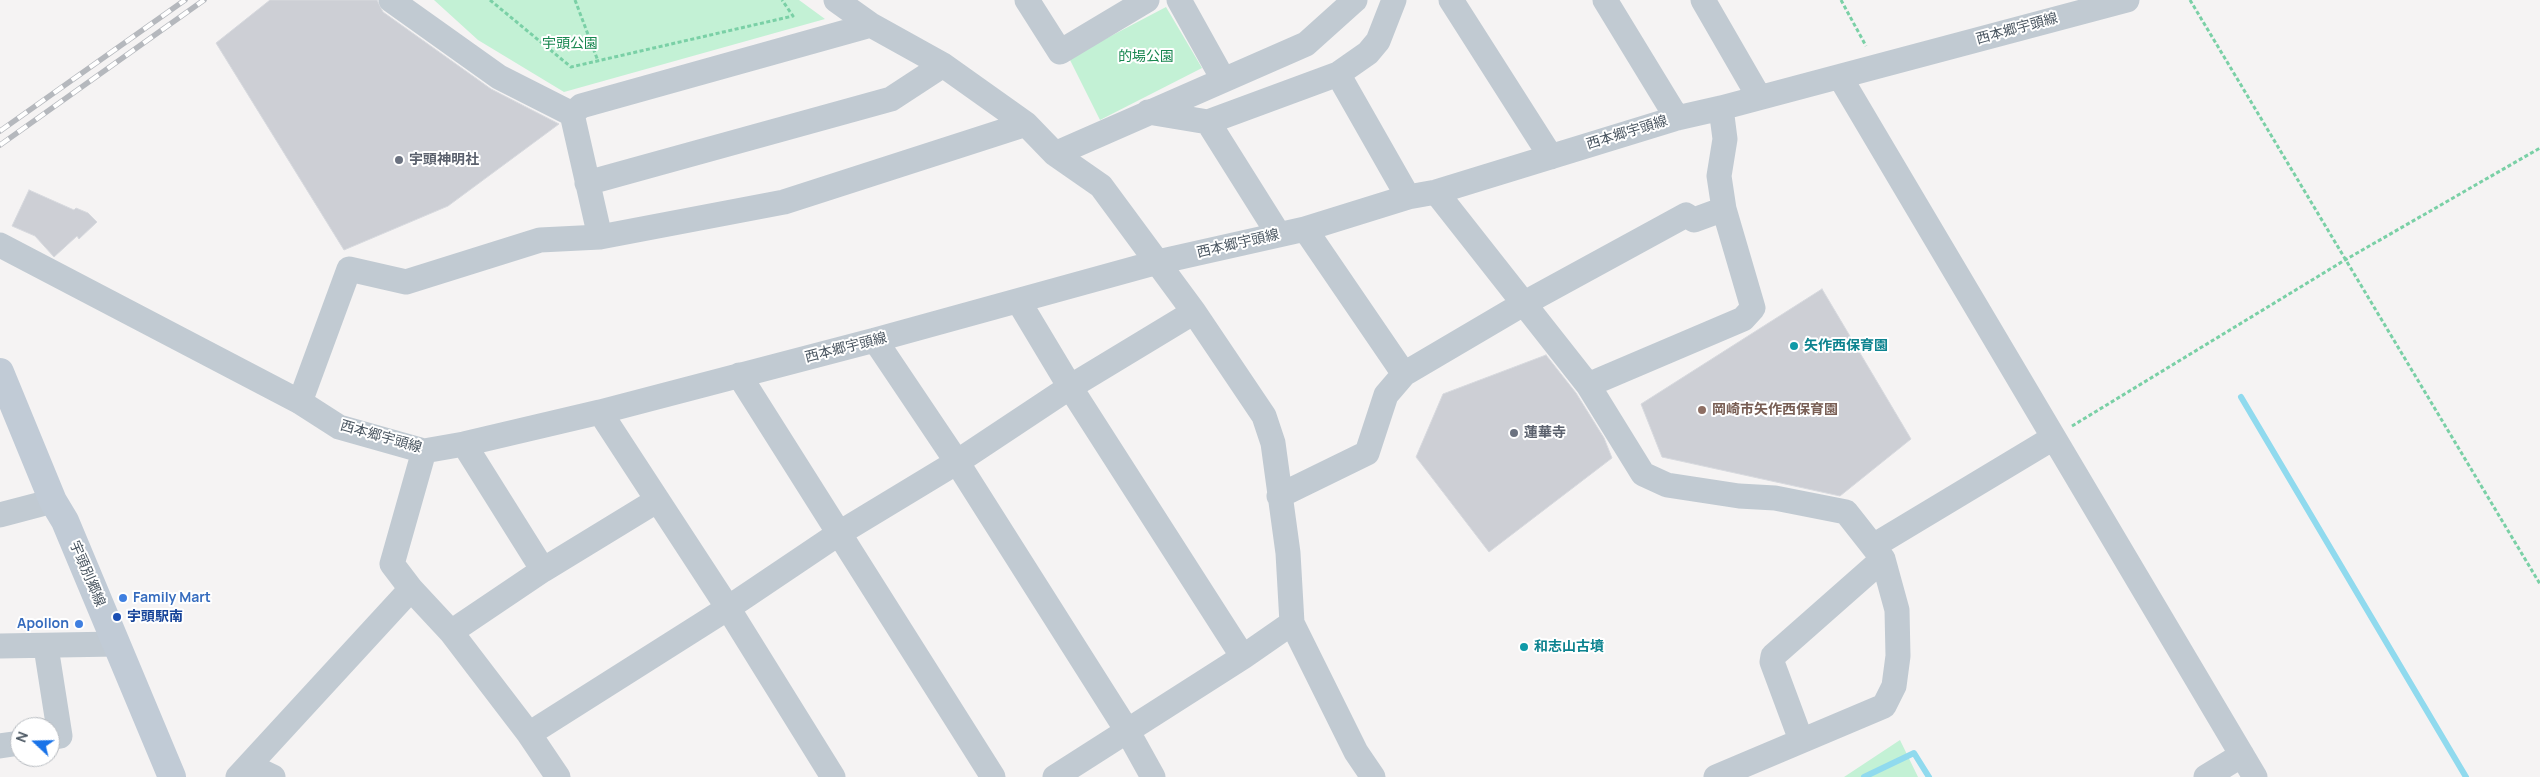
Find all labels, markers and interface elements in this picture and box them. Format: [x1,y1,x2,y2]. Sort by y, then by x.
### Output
street label: 西本郷宇頭線 [1974,10,2060,48]
park label: 宇頭公園 [542,36,598,52]
park label: 的場公園 [1118,49,1174,65]
street label: 西本郷宇頭線 [1584,113,1670,153]
place label: 宇頭神明社 [409,152,479,168]
marker: 宇頭神明社 [393,154,405,166]
street label: 西本郷宇頭線 [1195,226,1281,262]
street label: 西本郷宇頭線 [803,330,889,366]
place label: 矢作西保育園 [1804,338,1888,354]
marker: 矢作西保育園 [1788,340,1800,352]
place label: 岡崎市矢作西保育園 [1712,402,1838,418]
marker: 岡崎市矢作西保育園 [1696,404,1708,416]
street label: 西本郷宇頭線 [338,417,424,457]
place label: 蓮華寺 [1524,425,1566,441]
marker: 蓮華寺 [1508,427,1520,439]
street label: 宇頭別郷線 [66,539,108,609]
place label: Family Mart [133,590,211,606]
marker: Family Mart [117,592,129,604]
place label: 宇頭駅南 [127,609,183,625]
marker: 宇頭駅南 [111,611,123,623]
place label: Apollon [17,616,69,632]
marker: Apollon [73,618,85,630]
place label: 和志山古墳 [1534,639,1604,655]
marker: 和志山古墳 [1518,641,1530,653]
north arrow [10,717,60,767]
text: N [11,729,32,745]

